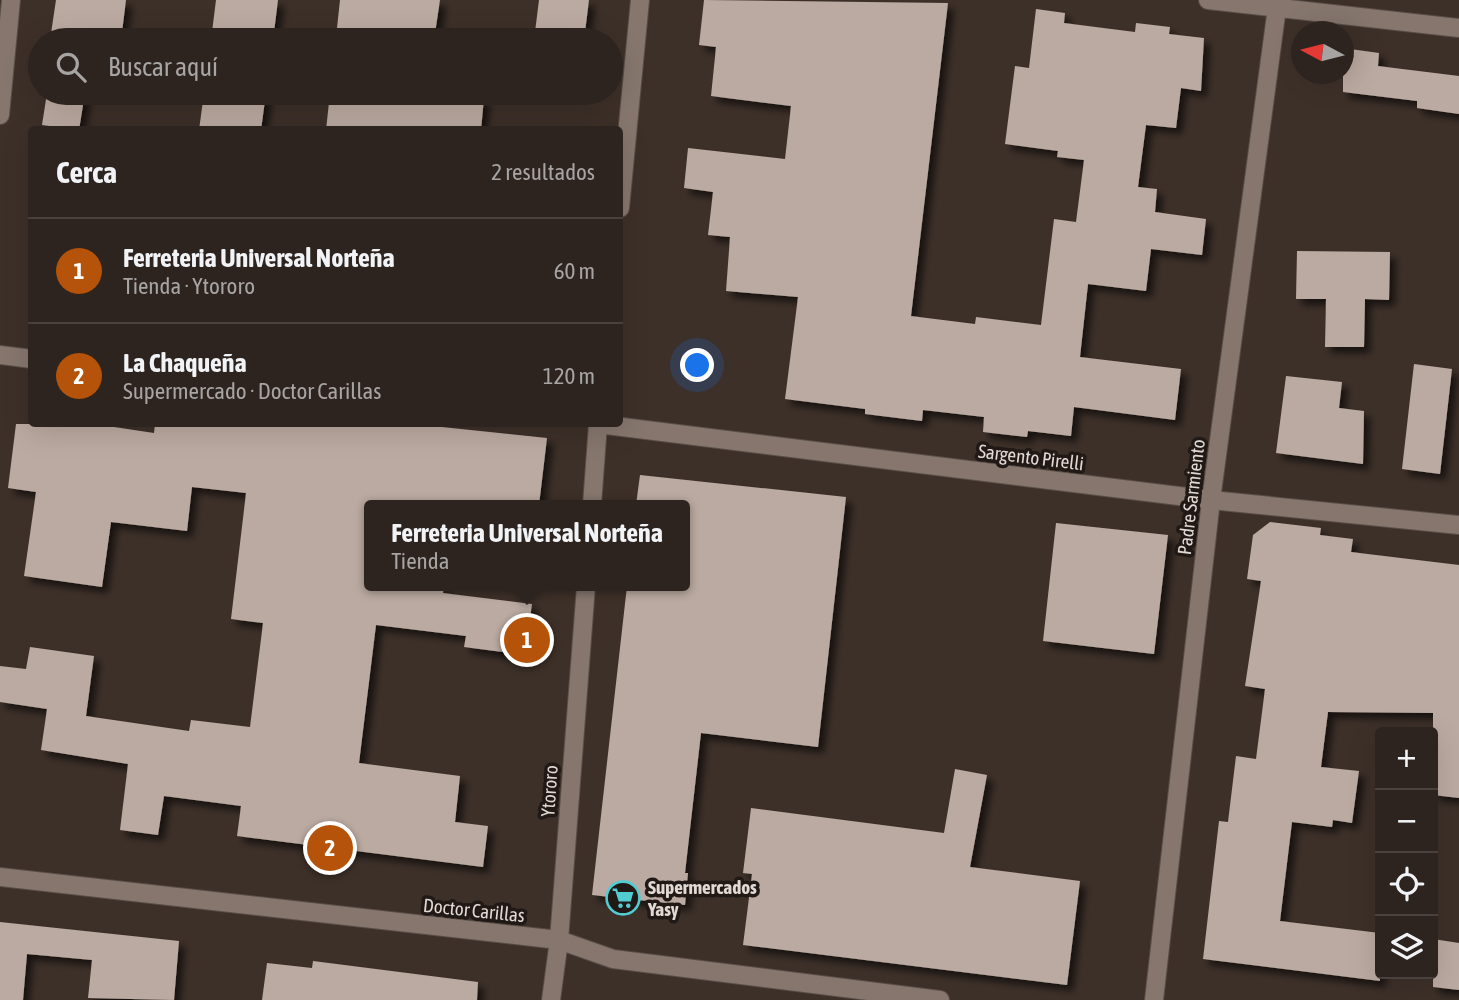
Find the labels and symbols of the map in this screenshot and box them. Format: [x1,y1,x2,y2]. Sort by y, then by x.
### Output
north arrow [1291,21,1354,84]
your location [680,348,714,382]
street label: Padre Sarmiento [1173,438,1209,556]
street label: Sargento Pirelli [977,440,1085,474]
pin: 1 [504,614,550,666]
street label: Ytororo [536,764,562,818]
pin: 2 [307,822,353,874]
place label: Supermercados Yasy [647,876,757,920]
supermarket icon: Supermercados Yasy [604,879,642,917]
street label: Doctor Carillas [422,894,526,926]

